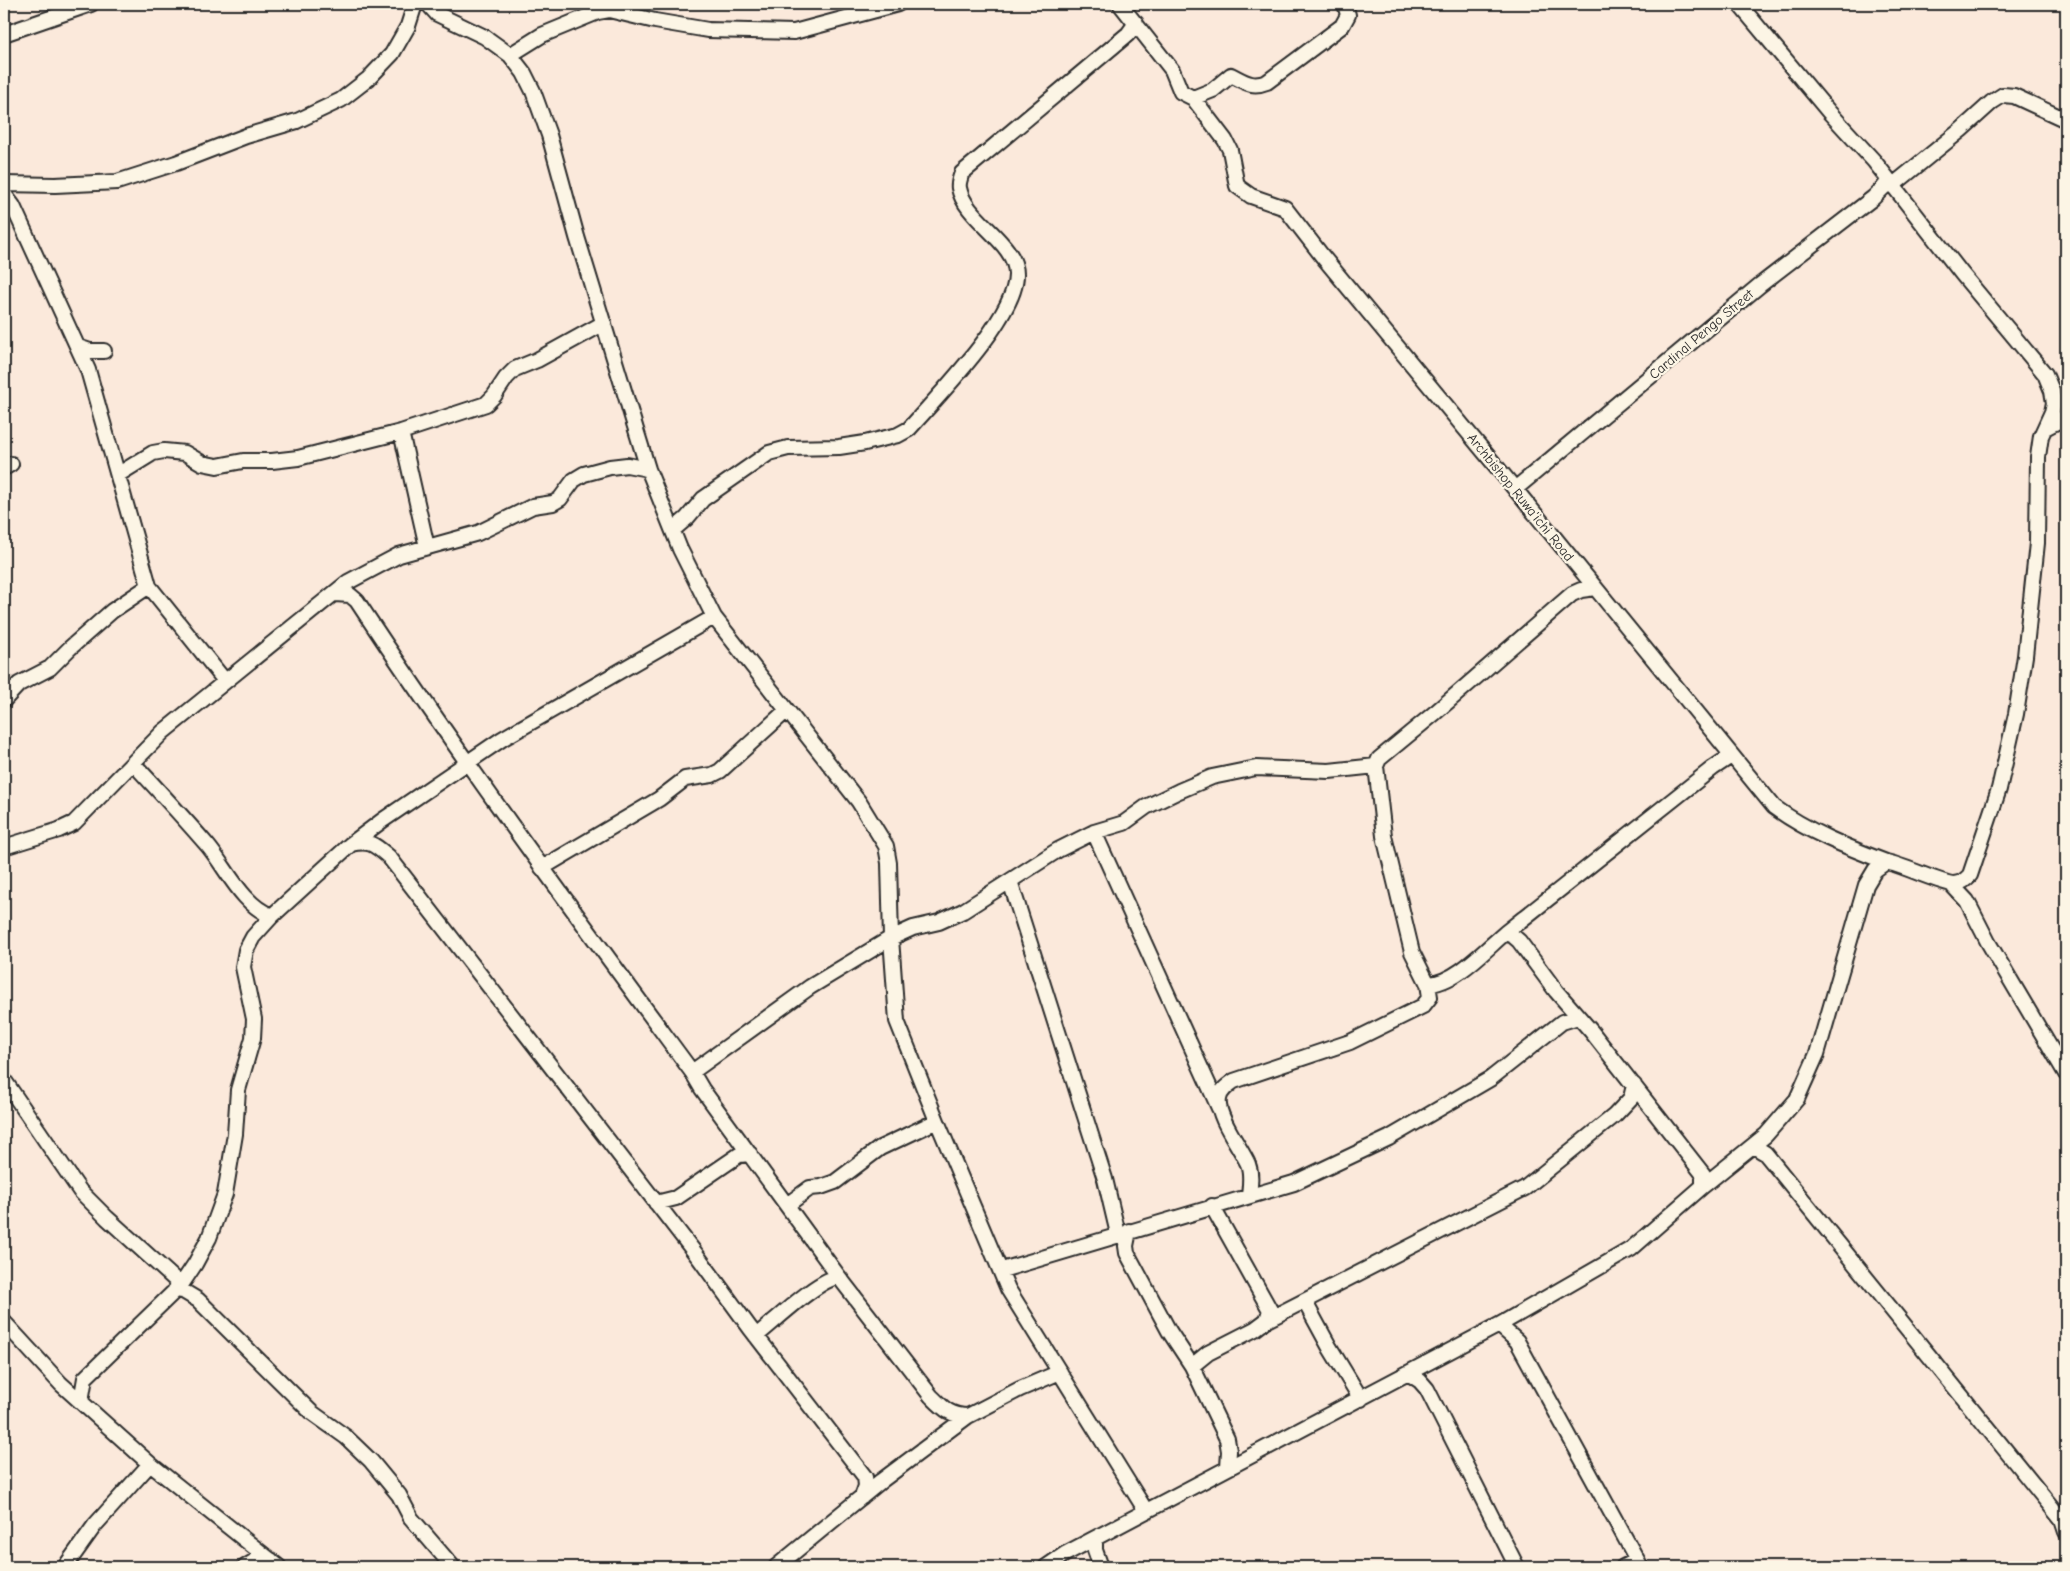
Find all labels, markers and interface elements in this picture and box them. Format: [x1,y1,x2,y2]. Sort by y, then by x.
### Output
street label: Cardinal Pengo Street [1646,285,1758,383]
street label: Archbishop Ruwa'ichi Road [1464,430,1578,565]

